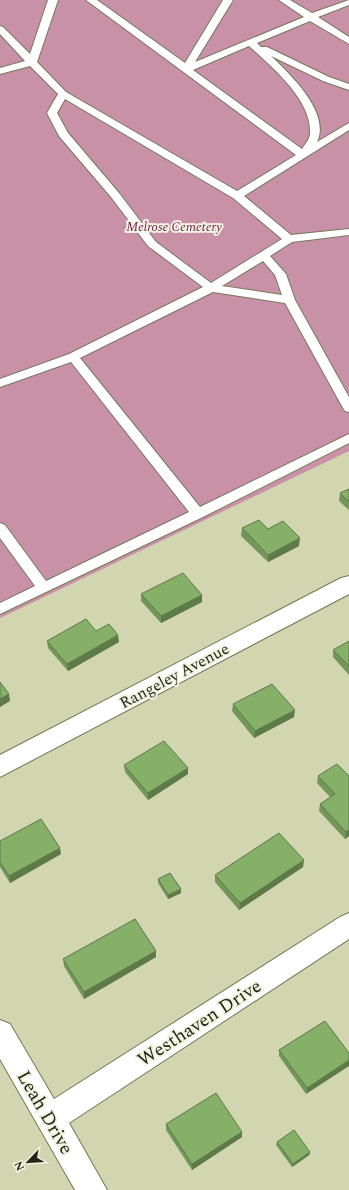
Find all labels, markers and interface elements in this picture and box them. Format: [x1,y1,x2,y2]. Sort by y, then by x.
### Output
park label: Melrose Cemetery [126,217,222,237]
street label: Rangeley Avenue [115,637,234,715]
street label: Westhaven Drive [132,972,268,1074]
street label: Leah Drive [9,1065,80,1160]
north arrow [8,1142,48,1182]
text: N [10,1158,29,1174]

